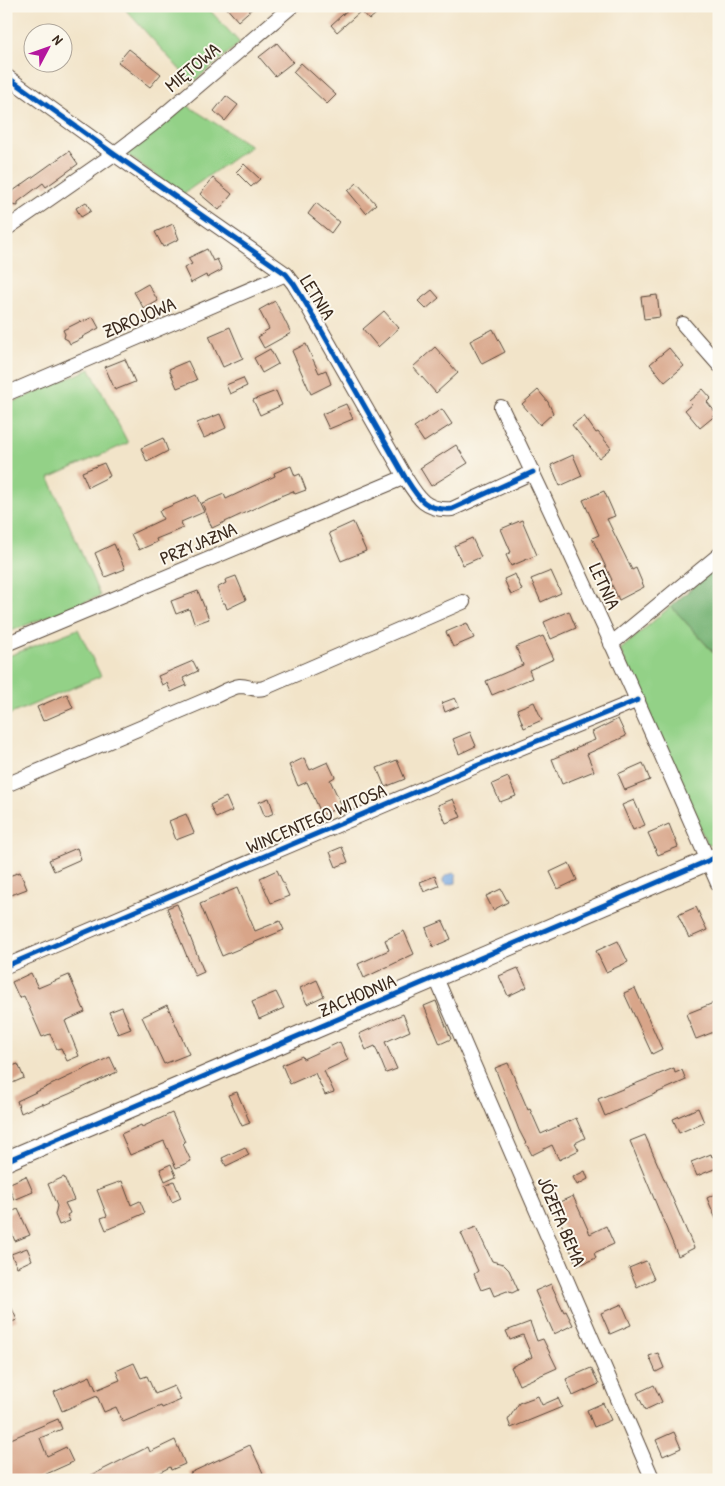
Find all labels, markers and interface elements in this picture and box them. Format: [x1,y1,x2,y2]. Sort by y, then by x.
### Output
north arrow [22,22,72,72]
text: N [49,30,68,49]
street label: MIĘTOWA [159,36,225,98]
street label: LETNIA [294,270,342,324]
street label: ZDROJOWA [99,290,179,344]
street label: PRZYJAZNA [156,515,240,571]
street label: LETNIA [583,559,627,613]
street label: WINCENTEGO WITOSA [242,777,390,859]
street label: ZACHODNIA [314,967,400,1023]
street label: JÓZEFA BEMA [531,1172,593,1270]

